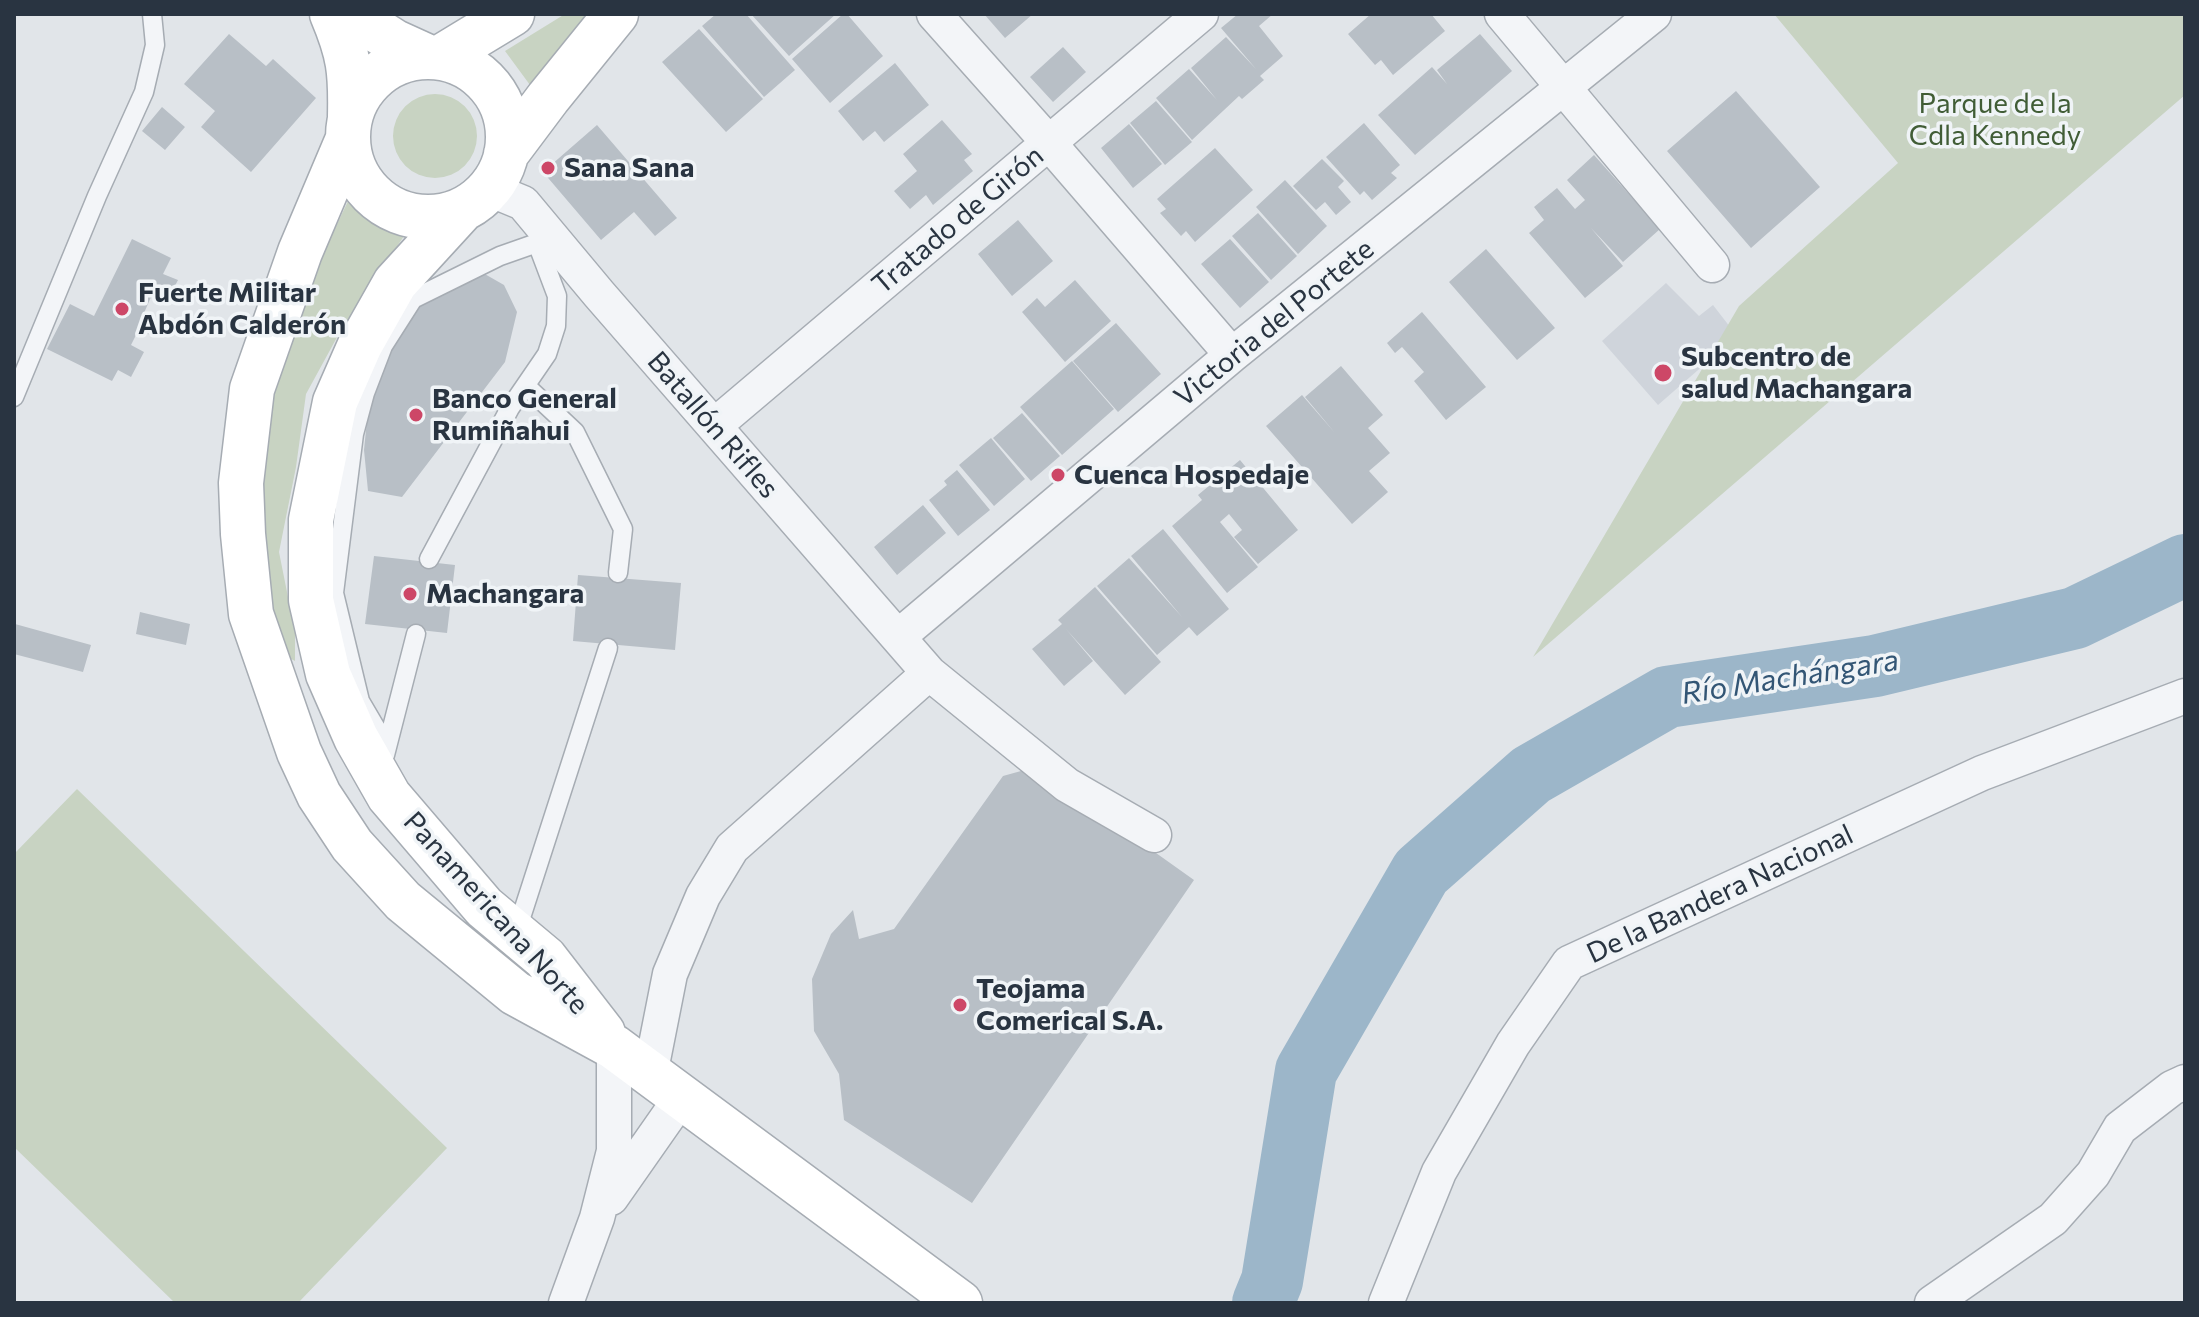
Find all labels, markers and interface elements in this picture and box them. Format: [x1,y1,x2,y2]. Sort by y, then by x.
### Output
park label: Parque de la Cdla Kennedy [1909,87,2081,153]
street label: Tratado de Girón [866,139,1050,301]
place label: Sana Sana [564,151,694,185]
marker: Sana Sana [539,159,557,177]
street label: Victoria del Portete [1167,232,1381,414]
place label: Fuerte Militar Abdón Calderón [138,276,346,342]
marker: Fuerte Militar Abdón Calderón [113,300,131,318]
place label: Subcentro de salud Machangara [1681,340,1912,406]
street label: Batallón Rifles [640,345,786,505]
marker: Subcentro de salud Machangara [1652,362,1674,384]
place label: Banco General Rumiñahui [432,382,617,448]
marker: Banco General Rumiñahui [407,406,425,424]
place label: Cuenca Hospedaje [1074,458,1309,492]
marker: Cuenca Hospedaje [1049,466,1067,484]
place label: Machangara [426,577,584,611]
marker: Machangara [401,585,419,603]
water label: Río Machángara [1679,642,1901,712]
street label: Panamericana Norte [396,805,596,1021]
street label: De la Bandera Nacional [1582,818,1858,970]
place label: Teojama Comerical S.A. [976,972,1163,1038]
marker: Teojama Comerical S.A. [951,996,969,1014]

